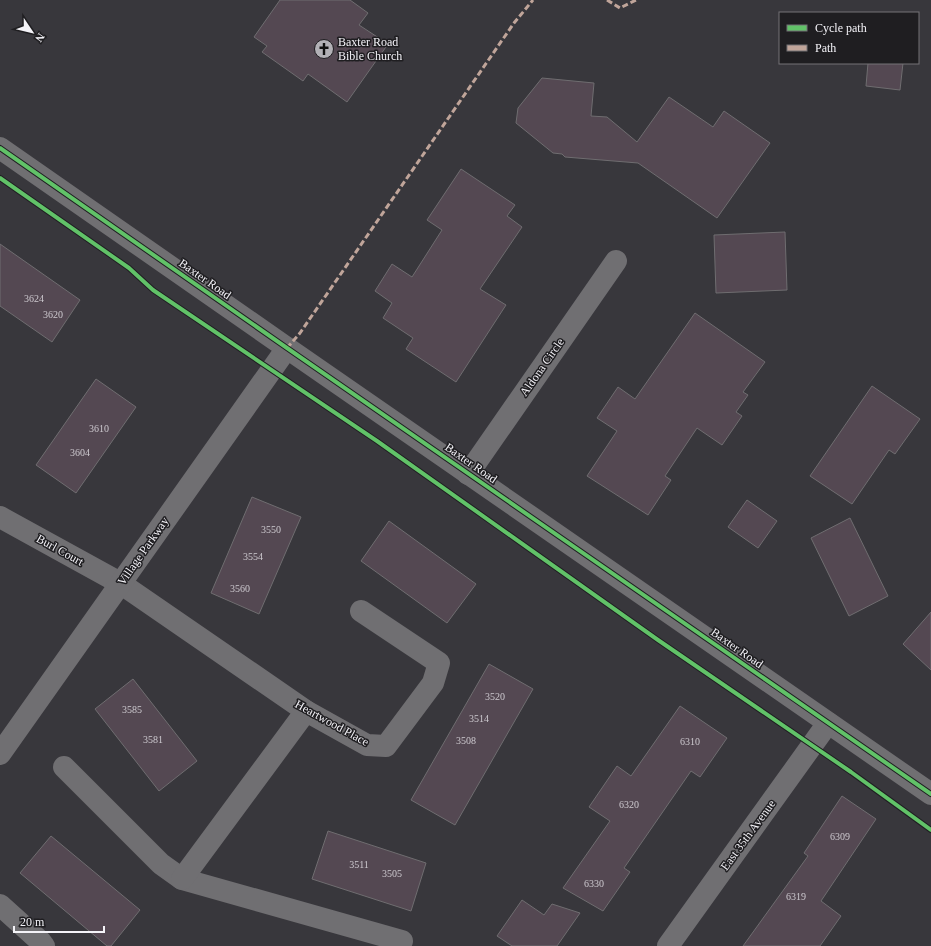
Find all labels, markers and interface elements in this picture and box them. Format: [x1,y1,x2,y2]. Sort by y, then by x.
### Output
north arrow [12,12,52,52]
legend [779,12,919,64]
text: Cycle path [815,21,867,35]
text: N [33,31,47,44]
place label: Baxter Road Bible Church [338,35,402,63]
church icon: Baxter Road Bible Church [313,38,335,60]
text: Path [815,41,836,55]
street label: Baxter Road [176,256,234,302]
house number: 3624 [24,293,44,304]
house number: 3620 [43,309,63,320]
street label: Aldona Circle [517,335,567,399]
house number: 3610 [89,423,109,434]
street label: Baxter Road [442,440,500,486]
house number: 3604 [70,447,90,458]
street label: Village Parkway [114,514,172,588]
house number: 3550 [261,524,281,535]
street label: Burl Court [34,531,87,569]
house number: 3554 [243,551,263,562]
house number: 3560 [230,583,250,594]
street label: Baxter Road [708,625,766,671]
house number: 3520 [485,691,505,702]
street label: Heartwood Place [293,697,371,749]
house number: 3585 [122,704,142,715]
house number: 3514 [469,713,489,724]
house number: 3581 [143,734,163,745]
house number: 3508 [456,735,476,746]
house number: 6310 [680,736,700,747]
street label: East 35th Avenue [718,797,778,873]
house number: 6320 [619,799,639,810]
house number: 6309 [830,831,850,842]
house number: 3511 [349,859,369,870]
house number: 3505 [382,868,402,879]
house number: 6330 [584,878,604,889]
house number: 6319 [786,891,806,902]
scale bar [14,908,104,934]
text: 20 m [20,915,45,929]

